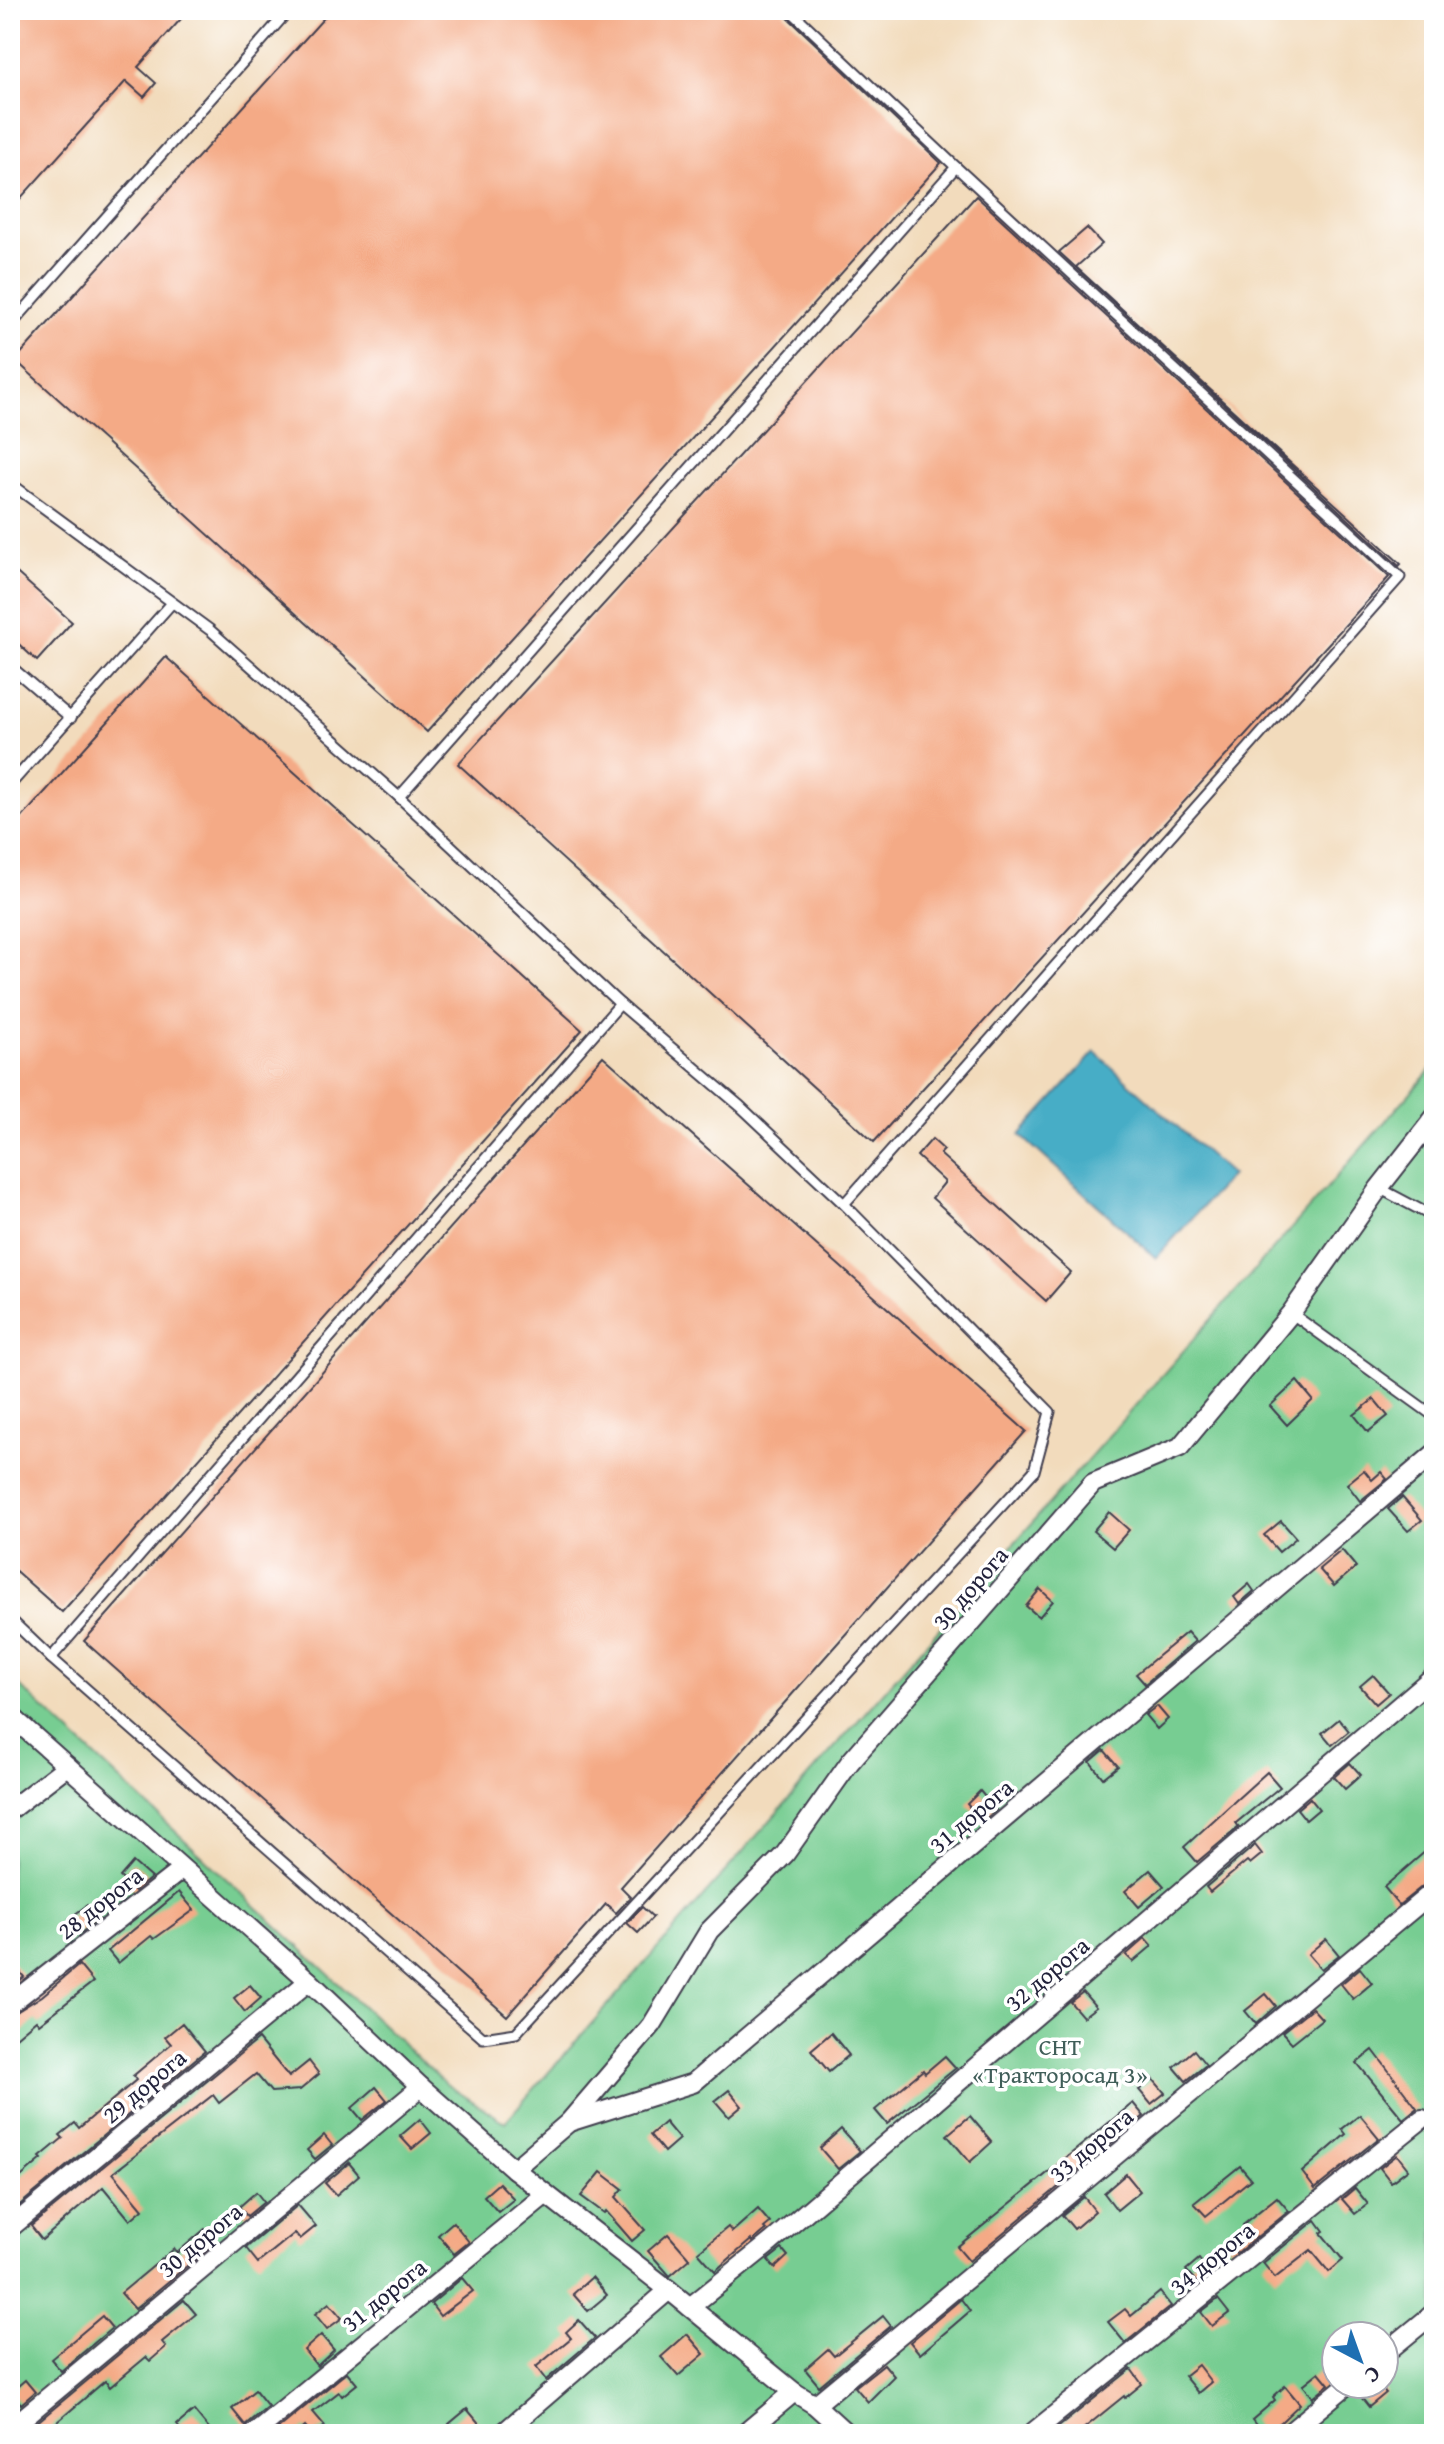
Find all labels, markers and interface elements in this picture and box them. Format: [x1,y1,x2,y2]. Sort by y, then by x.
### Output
street label: 30 дорога [924,1538,1017,1637]
street label: 31 дорога [921,1770,1021,1862]
street label: 28 дорога [50,1858,151,1948]
street label: 32 дорога [997,1928,1097,2020]
park label: СНТ «Тракторосад 3» [972,2029,1148,2092]
street label: 29 дорога [94,2040,194,2132]
street label: 33 дорога [1041,2099,1141,2191]
street label: 30 дорога [150,2194,250,2286]
street label: 34 дорога [1162,2212,1262,2303]
street label: 31 дорога [334,2249,434,2340]
north arrow [1320,2320,1400,2400]
text: С [1358,2359,1388,2391]

